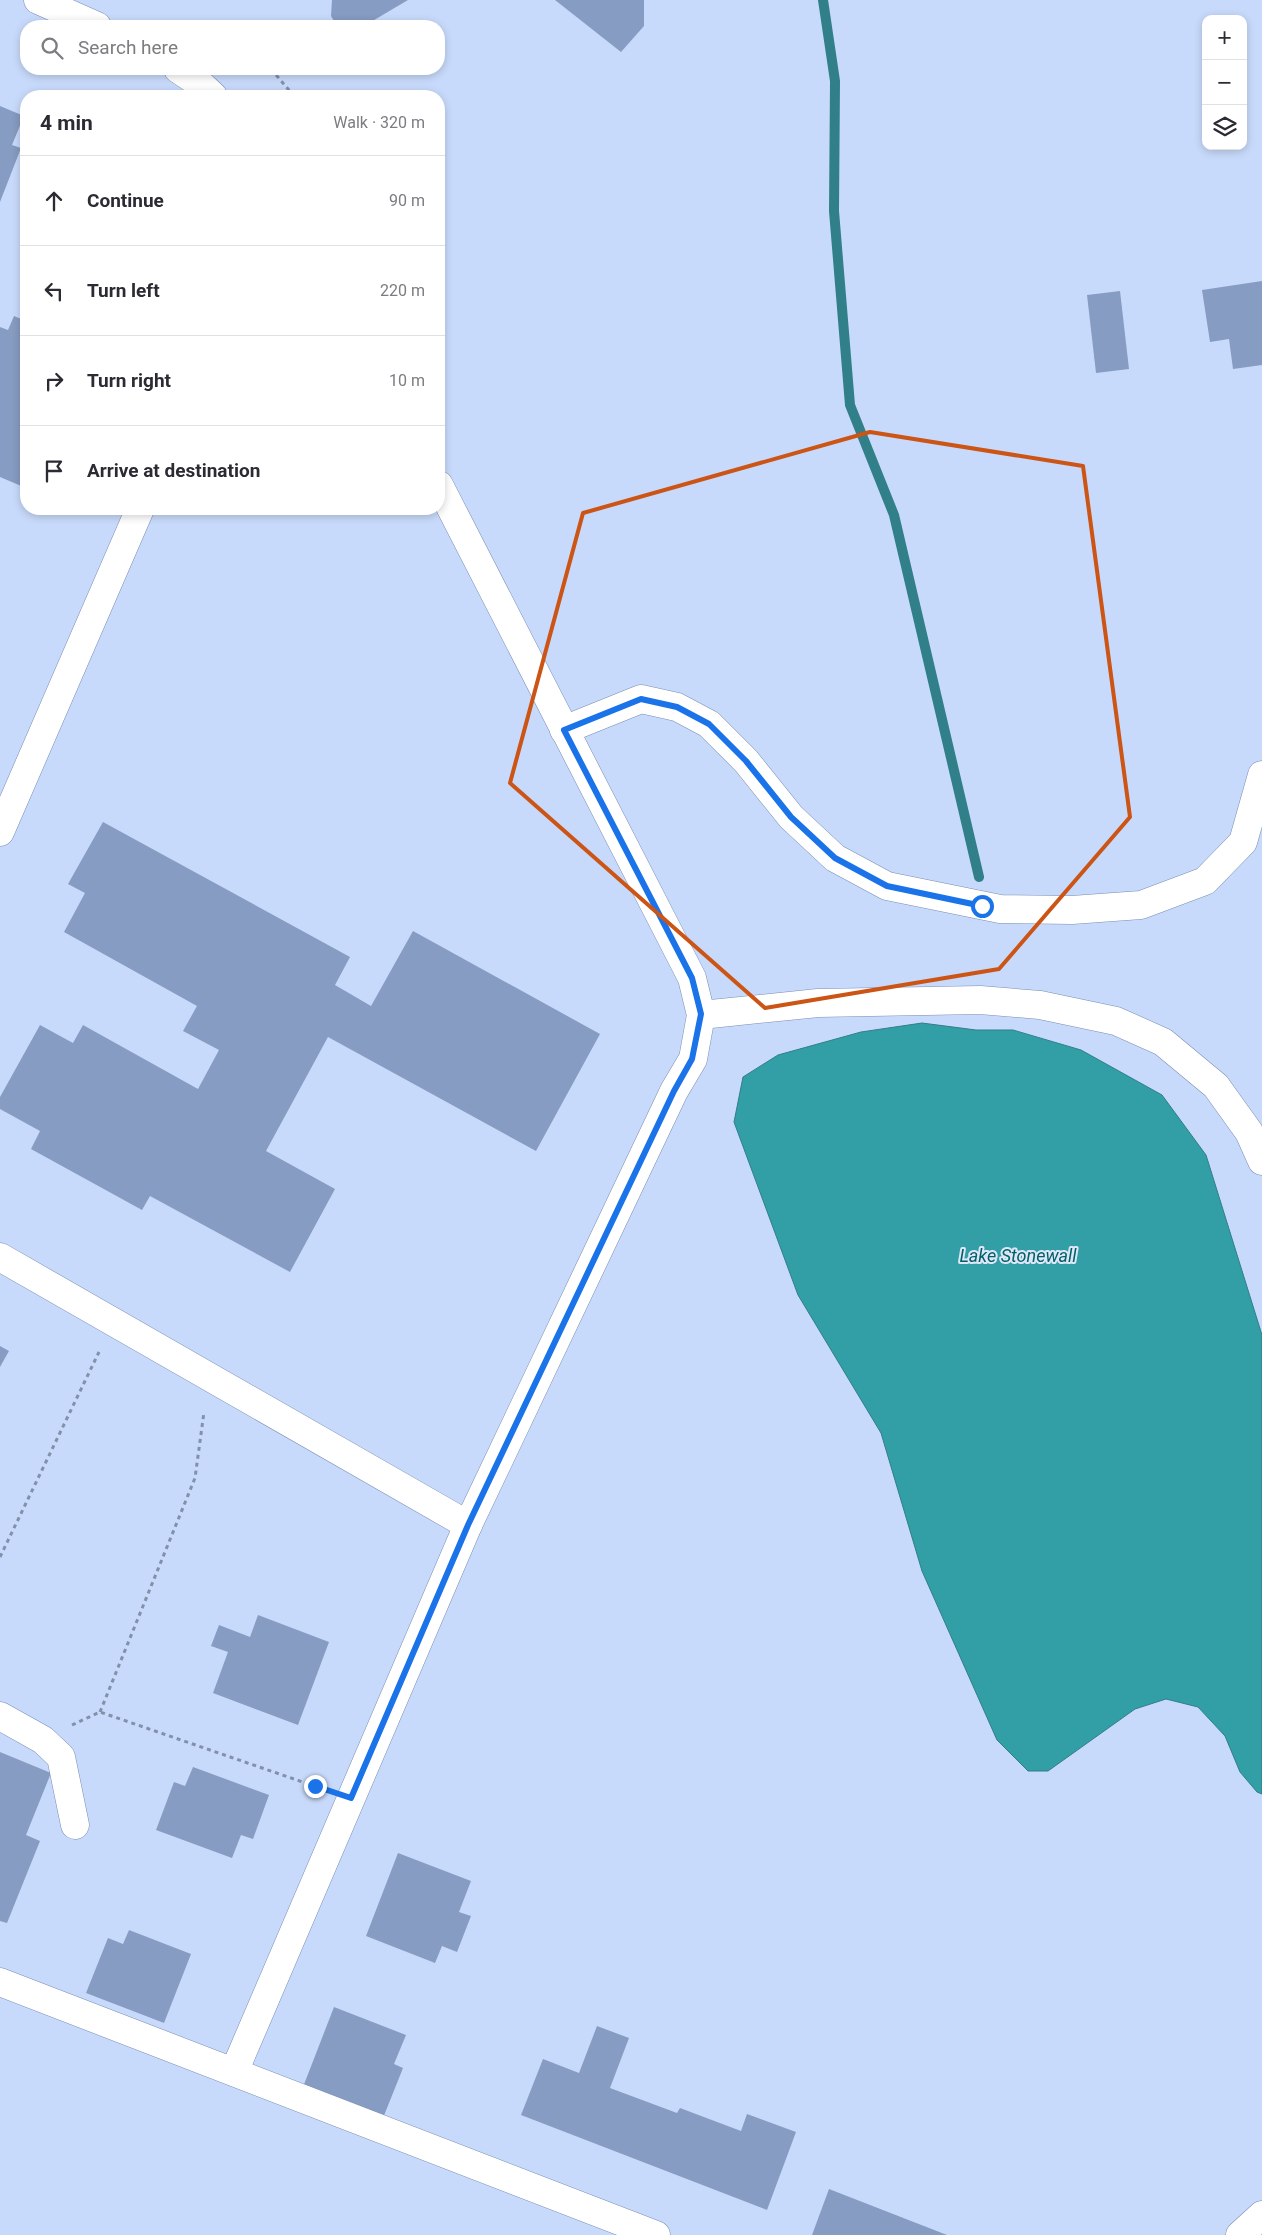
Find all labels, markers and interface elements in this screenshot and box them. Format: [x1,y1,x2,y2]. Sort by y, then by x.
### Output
map controls [1202,15,1247,150]
button: + [1202,15,1247,60]
search box [20,20,445,75]
icon: search [38,34,66,62]
text: Search here [78,36,178,59]
button: − [1202,60,1247,105]
button: layers [1202,105,1247,150]
text: 4 min [40,111,93,135]
text: Walk · 320 m [333,113,425,132]
icon: ahead [40,187,68,215]
text: Continue [87,189,164,212]
text: 90 m [389,191,425,210]
icon: left [40,277,68,305]
text: Turn left [87,279,160,302]
text: 220 m [380,281,425,300]
icon: right [40,367,68,395]
text: Turn right [87,369,171,392]
text: 10 m [389,371,425,390]
icon: arrive [40,457,68,485]
text: Arrive at destination [87,459,260,482]
route start [971,895,994,918]
water label: Lake Stonewall [959,1245,1077,1266]
route end [304,1775,327,1798]

